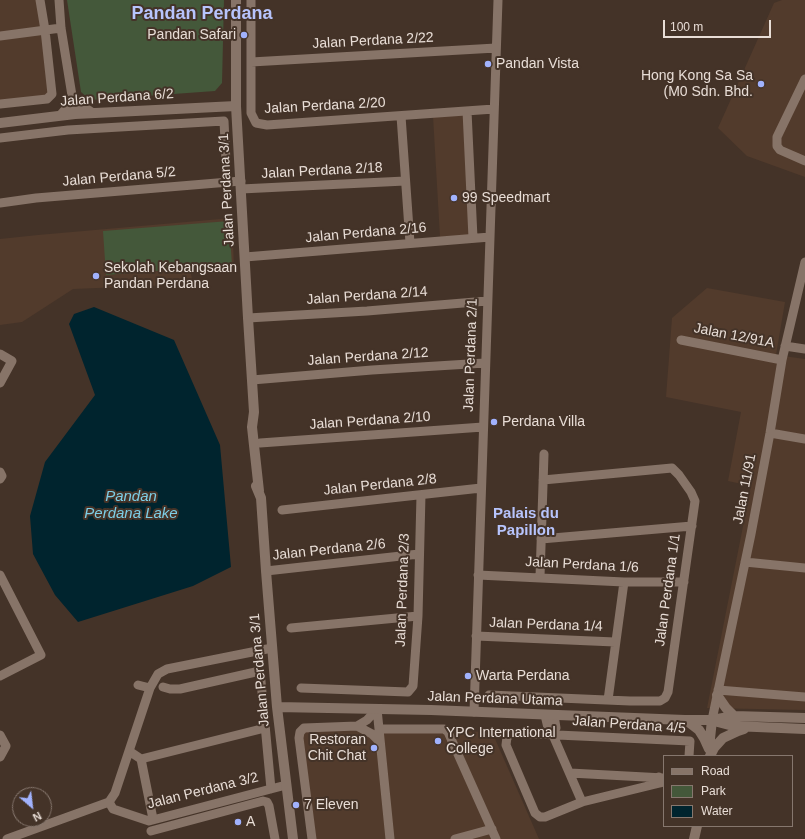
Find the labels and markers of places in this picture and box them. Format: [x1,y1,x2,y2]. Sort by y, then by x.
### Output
place label: Pandan Safari [147,27,236,43]
marker: Pandan Safari [239,30,249,40]
place label: Pandan Vista [496,56,579,72]
marker: Pandan Vista [483,59,493,69]
place label: Hong Kong Sa Sa (M0 Sdn. Bhd. [641,68,753,100]
marker: Hong Kong Sa Sa (M0 Sdn. Bhd. [756,79,766,89]
place label: 99 Speedmart [462,190,550,206]
marker: 99 Speedmart [449,193,459,203]
place label: Sekolah Kebangsaan Pandan Perdana [104,260,237,292]
marker: Sekolah Kebangsaan Pandan Perdana [91,271,101,281]
place label: Perdana Villa [502,414,585,430]
marker: Perdana Villa [489,417,499,427]
place label: Warta Perdana [476,668,570,684]
marker: Warta Perdana [463,671,473,681]
place label: YPC International College [446,725,556,758]
place label: Restoran Chit Chat [308,732,366,764]
marker: YPC International College [433,736,443,746]
marker: Restoran Chit Chat [369,743,379,753]
place label: 7 Eleven [304,797,358,813]
marker: 7 Eleven [291,800,301,810]
place label: A [246,814,255,830]
marker: A [233,817,243,827]

